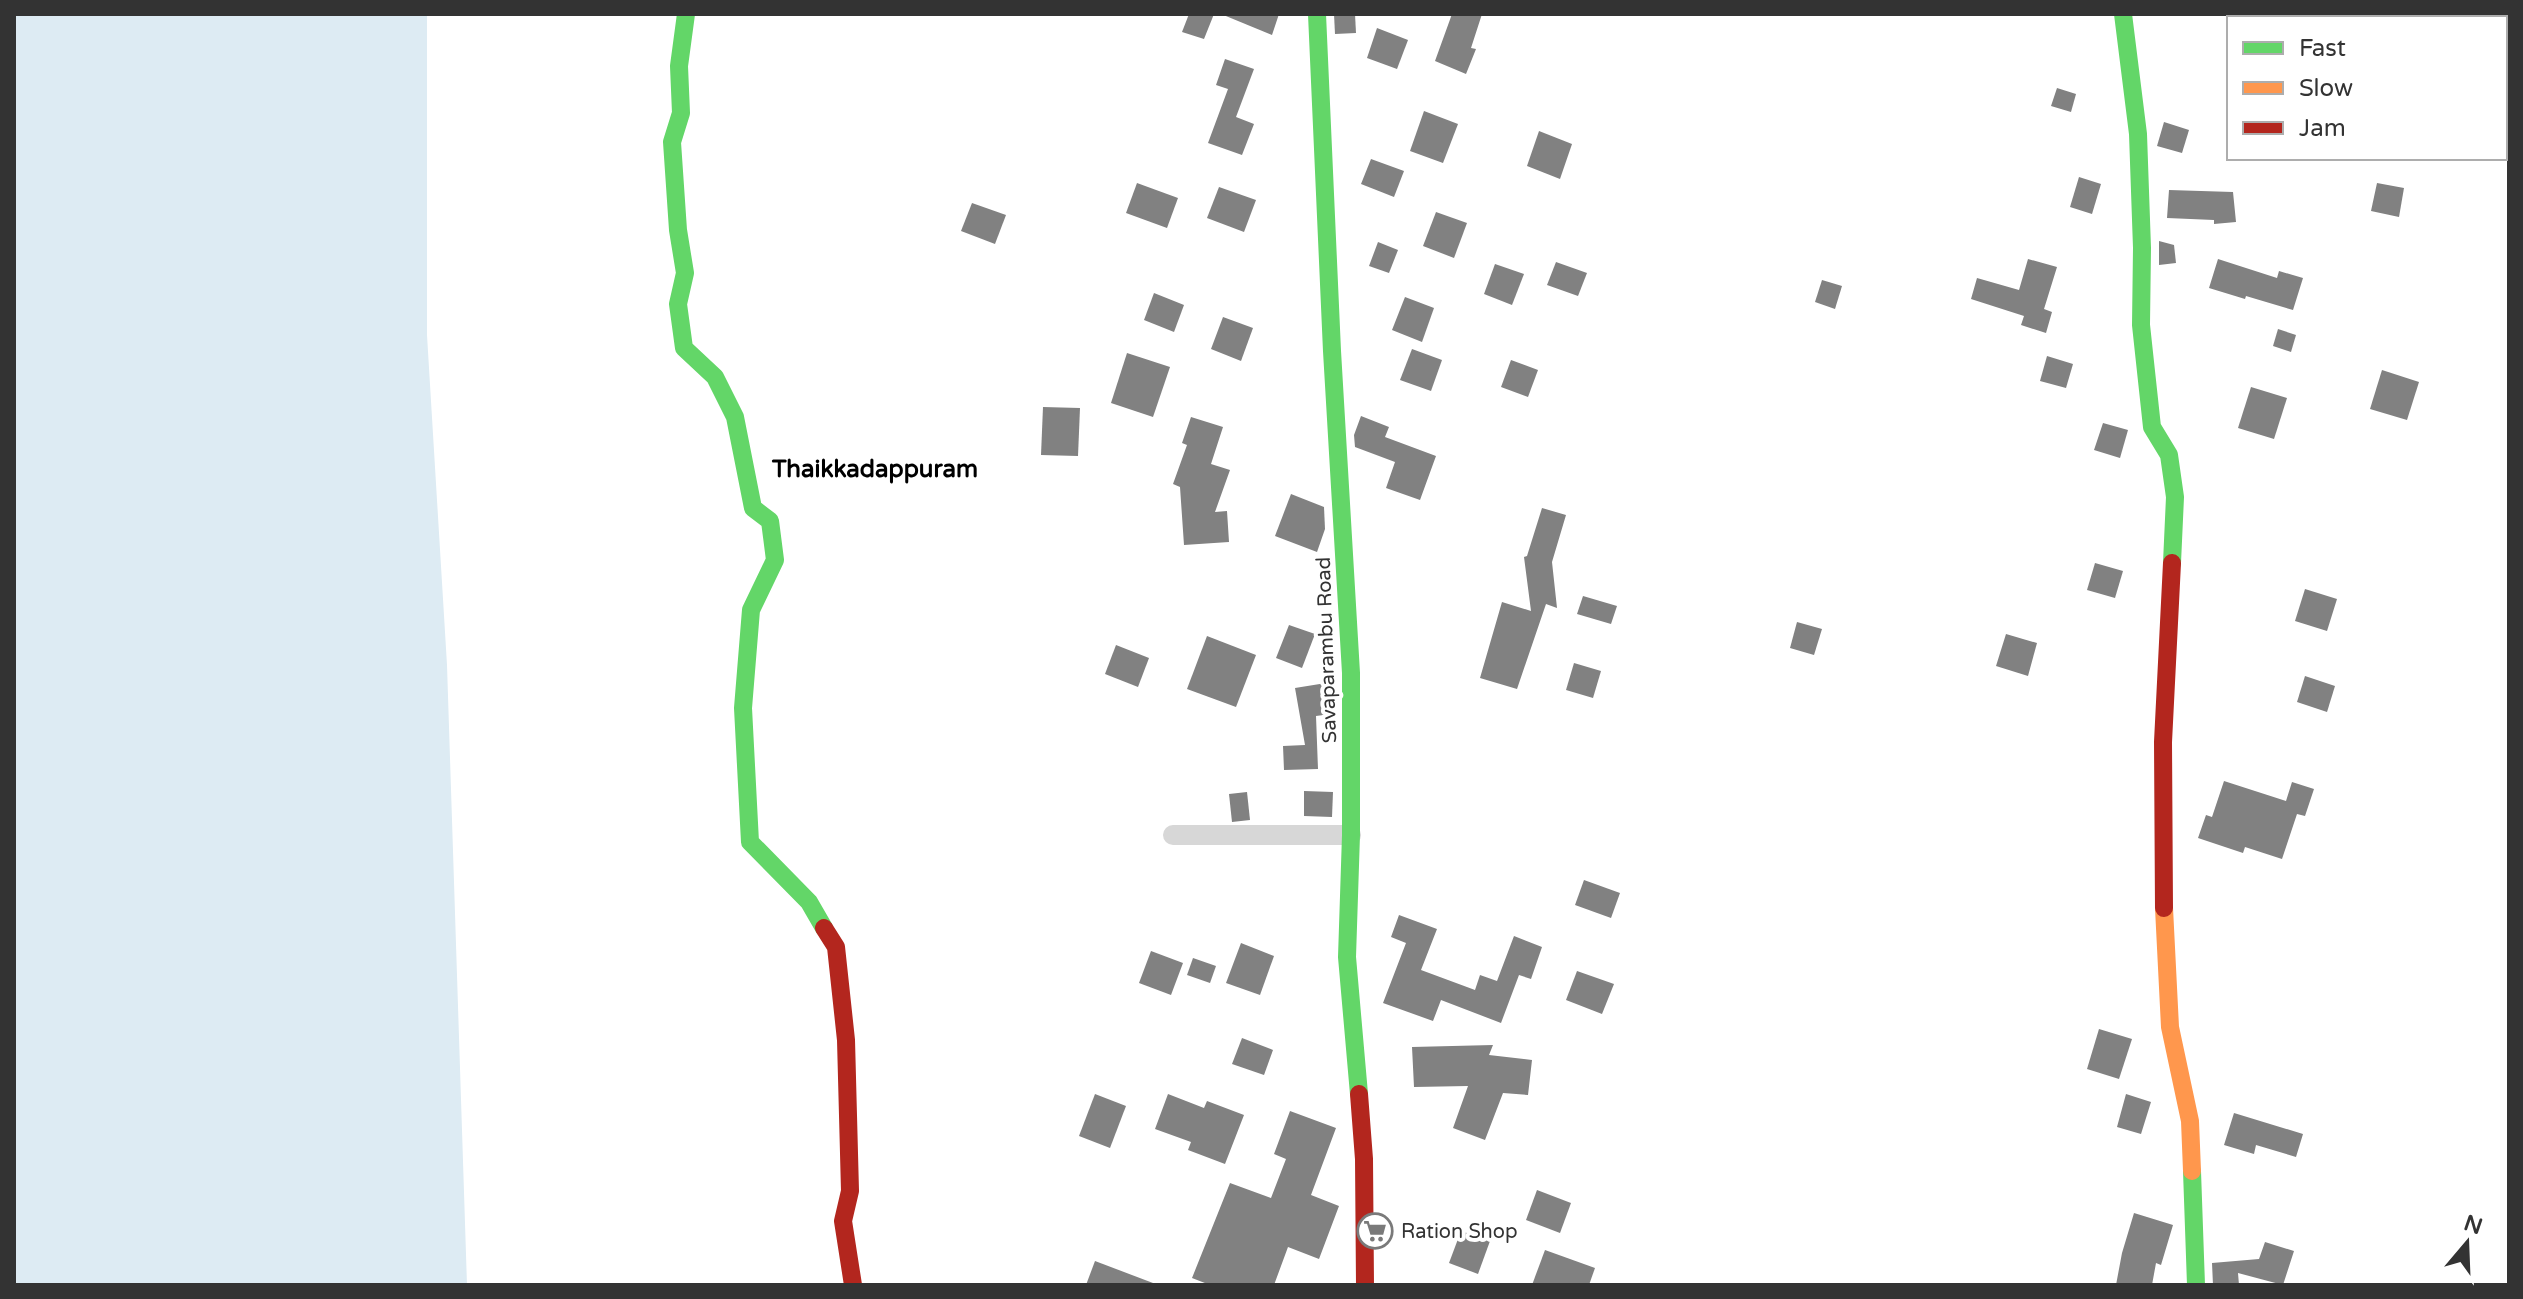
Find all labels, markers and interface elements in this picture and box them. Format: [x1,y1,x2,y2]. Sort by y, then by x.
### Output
legend [2227,16,2507,160]
text: Fast [2299,34,2346,63]
text: Slow [2299,74,2353,103]
text: Jam [2299,114,2346,143]
district label: Thaikkadappuram [771,455,978,484]
street label: Savaparambu Road [1312,556,1342,744]
north arrow [2427,1203,2507,1283]
text: N [2461,1210,2486,1240]
supermarket icon: Ration Shop [1356,1212,1394,1250]
place label: Ration Shop [1401,1220,1518,1244]

